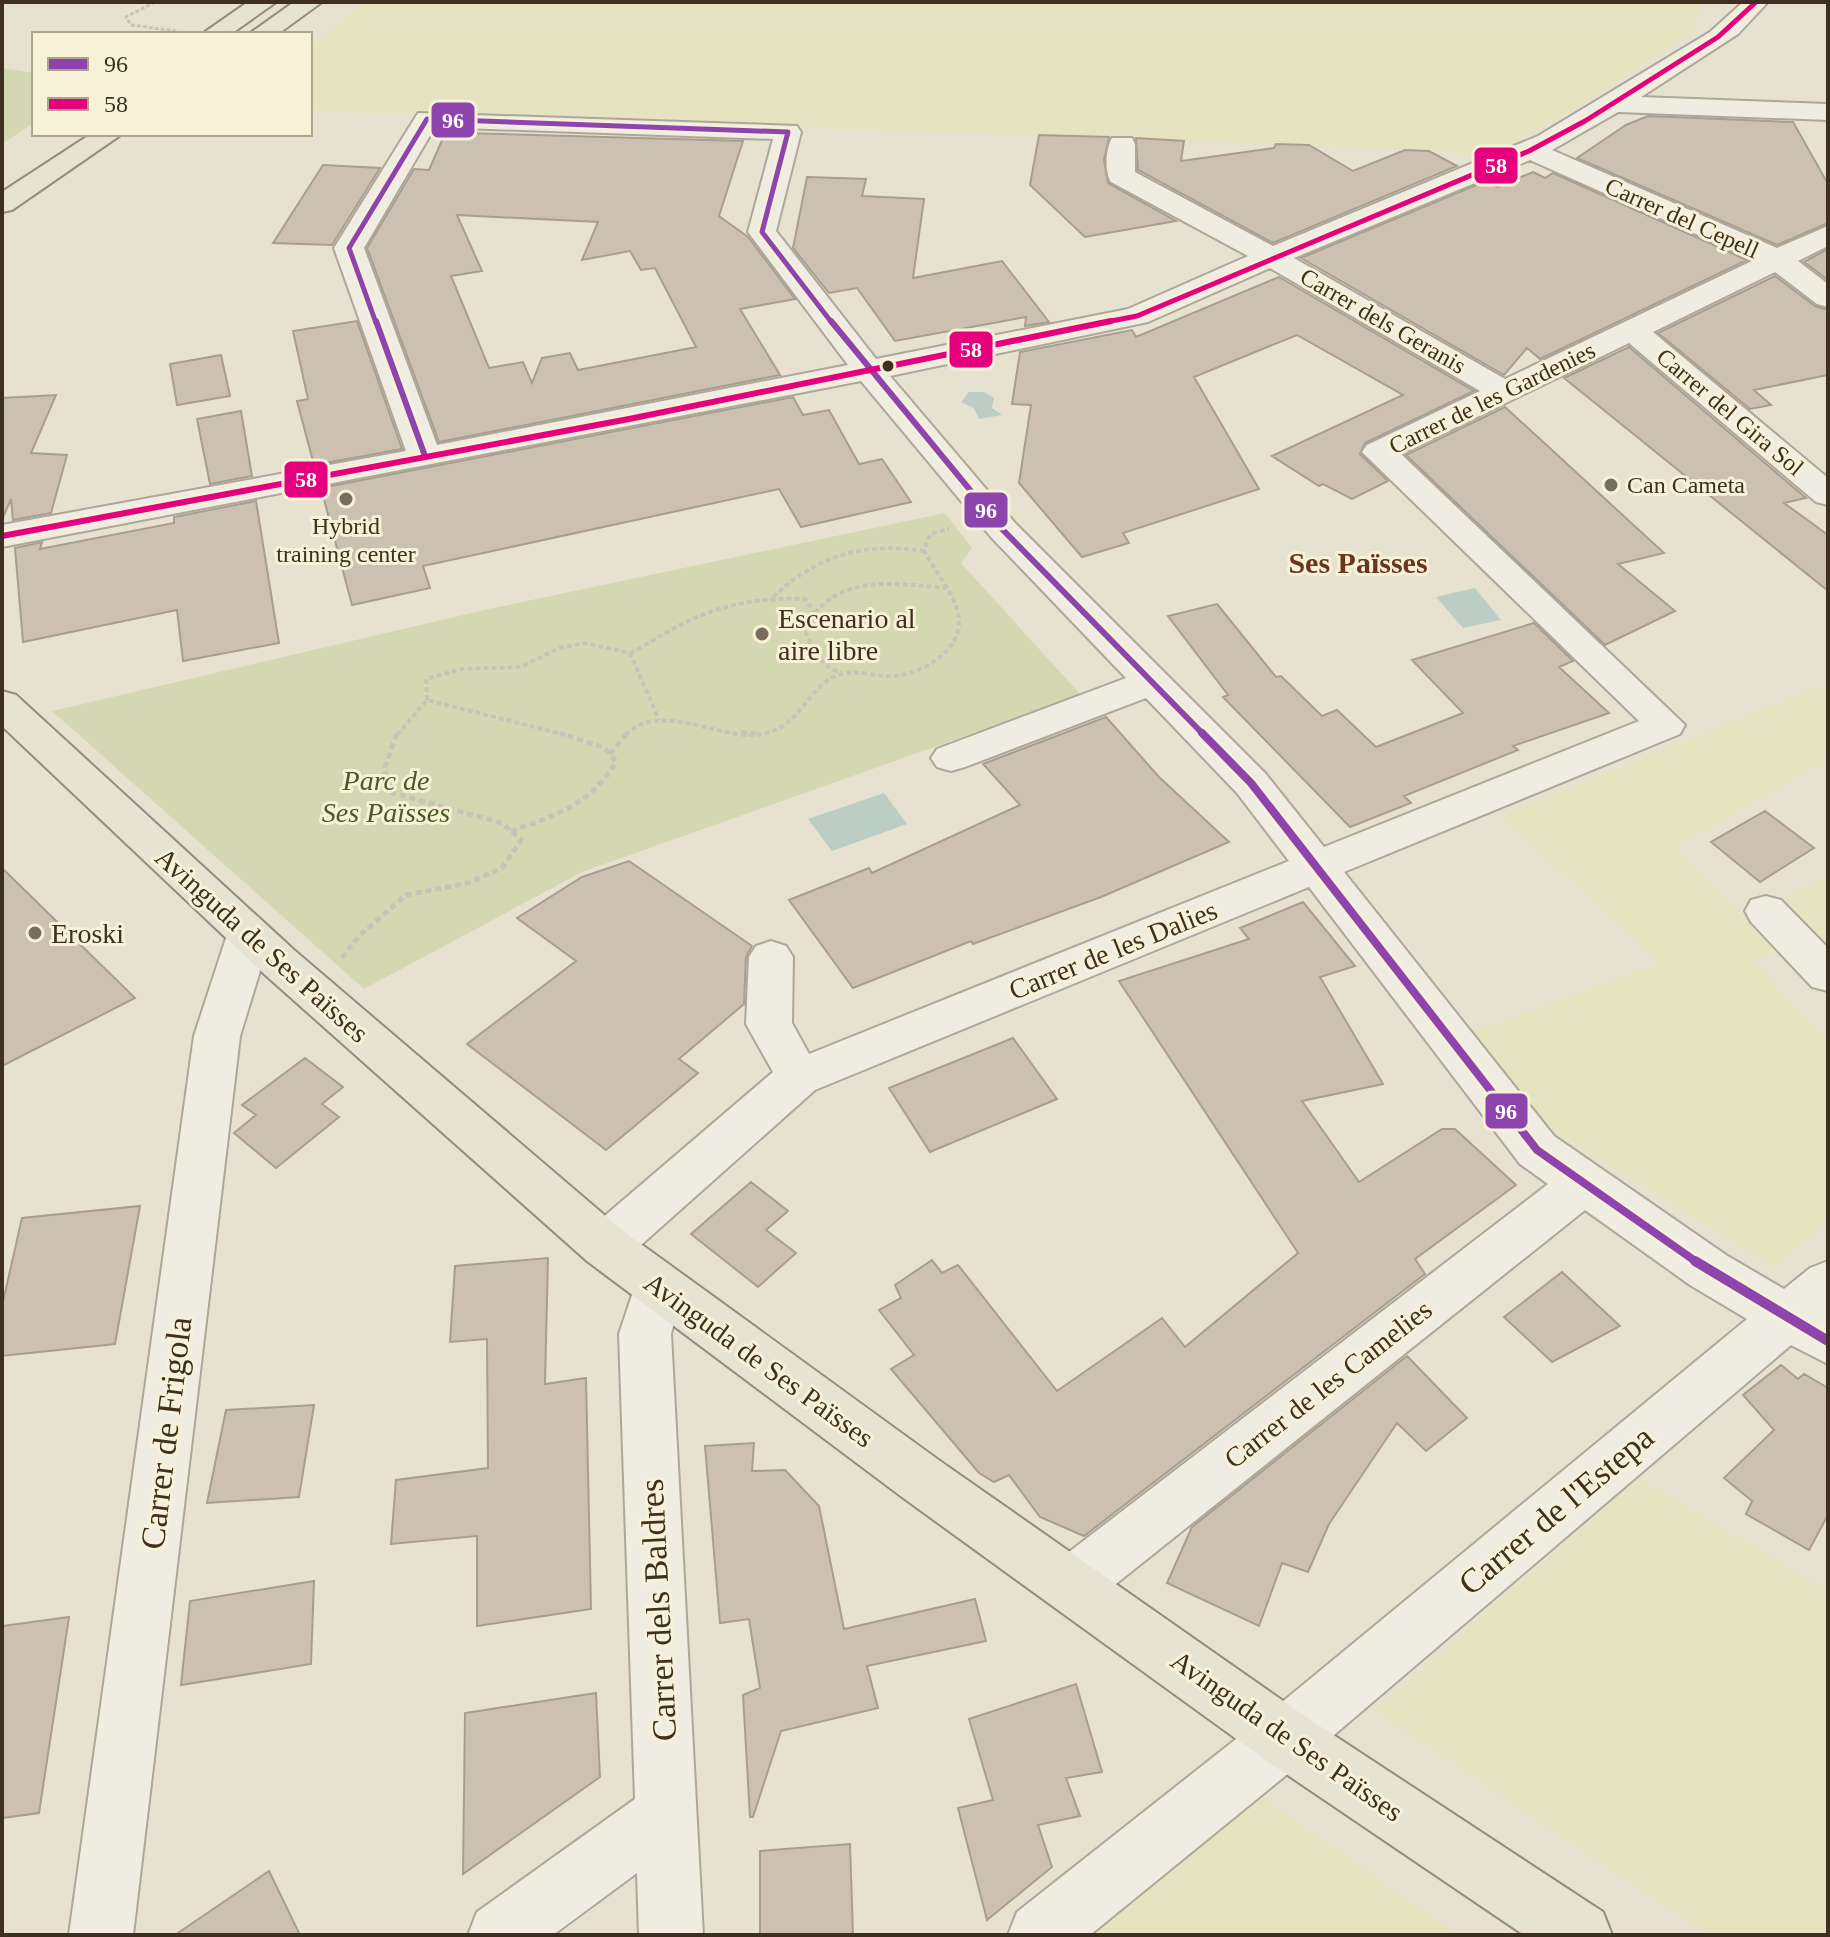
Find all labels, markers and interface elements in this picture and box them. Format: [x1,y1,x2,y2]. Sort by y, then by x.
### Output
legend [32,32,312,136]
text: 96 [104,51,128,77]
text: 58 [104,91,128,117]
line badge: 96 [430,101,476,139]
text: 96 [442,108,464,133]
line badge: 58 [1473,146,1519,185]
text: 58 [1485,153,1507,178]
street label: Carrer del Cepell [1601,173,1763,264]
street label: Carrer dels Geranis [1296,263,1470,379]
line badge: 58 [948,330,994,369]
text: 58 [960,337,982,362]
street label: Carrer de les Gardenies [1385,337,1599,459]
street label: Carrer del Gira Sol [1651,343,1809,481]
unlabelled marker [880,358,896,374]
line badge: 58 [283,460,329,499]
text: 58 [295,467,317,492]
place label: Can Cameta [1627,472,1745,498]
marker: Can Cameta [1602,476,1620,494]
marker: Hybrid training center [337,490,355,508]
line badge: 96 [963,491,1009,529]
text: 96 [975,498,997,523]
place label: Hybrid training center [276,513,416,567]
district label: Ses Païsses [1288,546,1428,579]
place label: Escenario al aire libre [778,603,916,666]
marker: Escenario al aire libre [753,625,771,643]
park label: Parc de Ses Païsses [322,765,450,828]
street label: Avinguda de Ses Païsses [149,841,375,1049]
street label: Carrer de les Dalies [1004,894,1222,1006]
place label: Eroski [51,918,124,949]
marker: Eroski [26,924,44,942]
line badge: 96 [1484,1092,1529,1130]
text: 96 [1495,1099,1517,1124]
street label: Avinguda de Ses Païsses [638,1266,880,1454]
street label: Carrer de les Camelies [1218,1294,1438,1474]
street label: Carrer de Frigola [133,1315,199,1551]
street label: Carrer de l'Estepa [1451,1418,1661,1602]
street label: Carrer dels Baldres [633,1478,683,1742]
street label: Avinguda de Ses Païsses [1165,1644,1409,1828]

